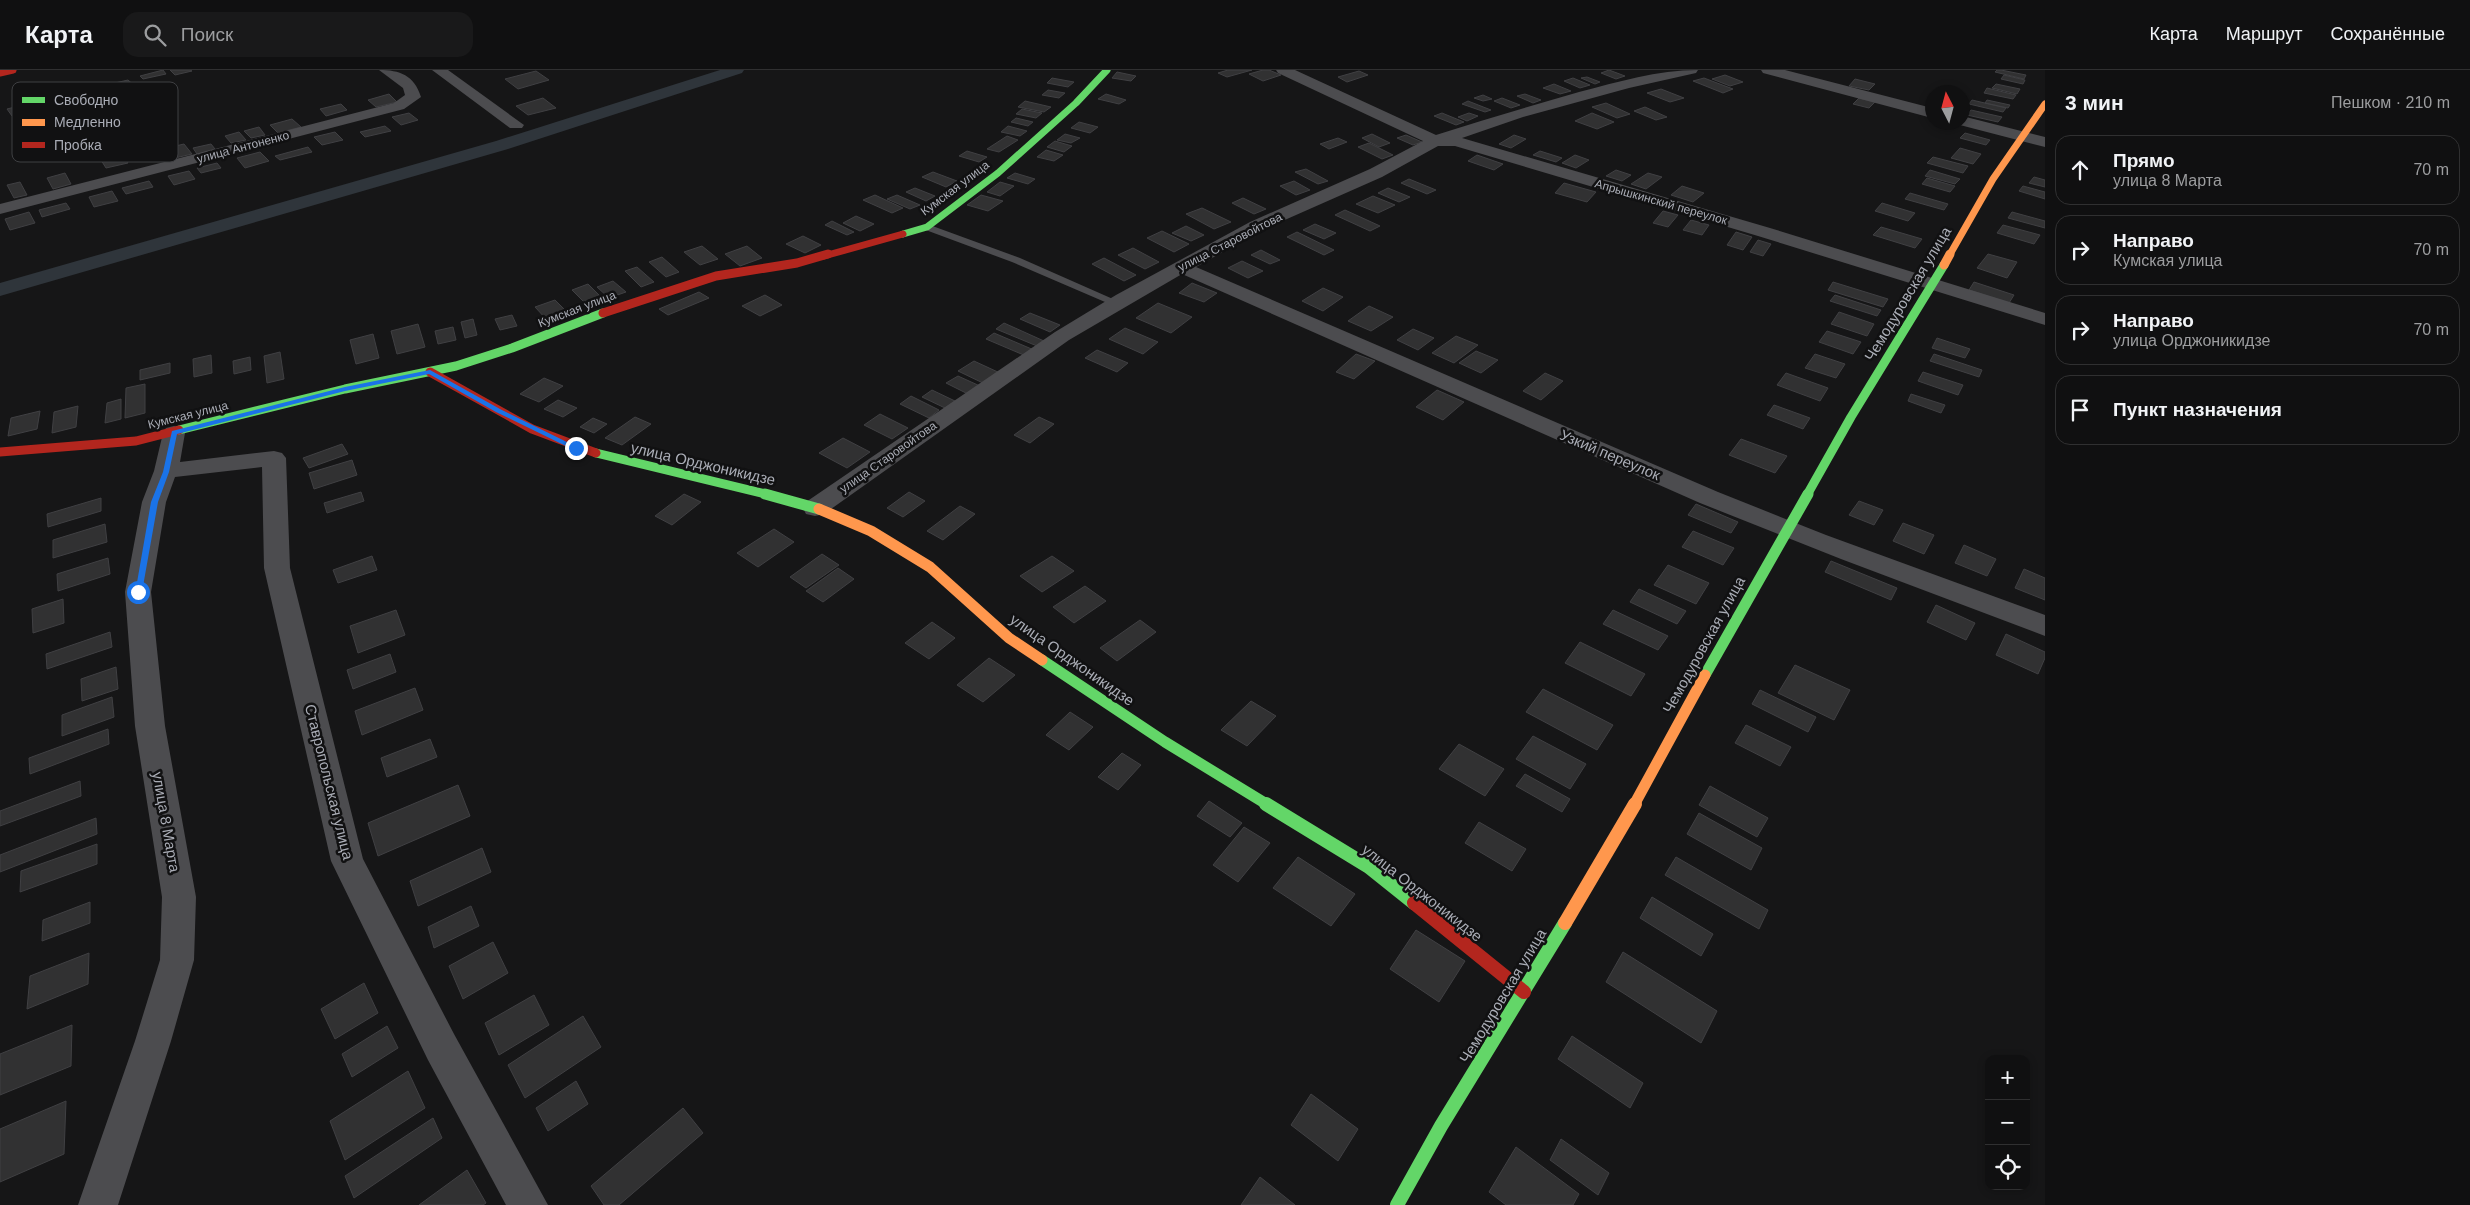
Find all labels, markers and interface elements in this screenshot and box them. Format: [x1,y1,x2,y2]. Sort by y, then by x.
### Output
search box [123,12,473,57]
text: Карта [25,21,93,48]
icon: search [141,21,169,49]
text: Поиск [181,24,233,45]
text: Карта [2150,24,2198,44]
text: Маршрут [2226,24,2302,44]
text: Сохранённые [2330,24,2445,44]
legend [12,82,178,162]
north arrow [1925,85,1970,130]
text: 3 мин [2065,91,2124,114]
text: Свободно [54,92,119,108]
text: Пешком · 210 m [2331,94,2450,111]
text: Медленно [54,114,121,130]
street label: улица Антоненко [195,128,291,166]
text: Пробка [54,137,102,153]
text: Прямо [2113,150,2175,171]
icon: ahead [2066,156,2094,184]
street label: Кумская улица [918,158,992,218]
text: 70 m [2413,161,2449,178]
text: улица 8 Марта [2113,172,2222,189]
street label: Апрышкинский переулок [1593,176,1730,228]
street label: улица Старовойтова [1176,210,1285,274]
street label: Чемодуровская улица [1861,223,1955,364]
text: Направо [2113,230,2194,251]
icon: right [2066,236,2094,264]
text: 70 m [2413,241,2449,258]
text: Кумская улица [2113,252,2222,269]
street label: Кумская улица [536,288,618,330]
text: Направо [2113,310,2194,331]
icon: right [2066,316,2094,344]
text: 70 m [2413,321,2449,338]
text: улица Орджоникидзе [2113,332,2270,349]
icon: arrive [2066,396,2094,424]
street label: Кумская улица [146,398,230,432]
text: Пункт назначения [2113,399,2282,420]
street label: улица Старовойтова [837,418,939,496]
street label: Узкий переулок [1558,426,1663,483]
route end [565,437,588,460]
street label: улица Орджоникидзе [629,439,777,488]
street label: Чемодуровская улица [1659,573,1749,716]
route start [127,581,150,604]
street label: улица Орджоникидзе [1007,610,1138,709]
street label: Ставропольская улица [302,702,357,862]
street label: улица 8 Марта [149,770,184,874]
street label: улица Орджоникидзе [1359,840,1486,945]
street label: Чемодуровская улица [1456,925,1550,1066]
map controls [1985,1055,2030,1190]
button: + [1985,1055,2030,1100]
button: − [1985,1100,2030,1145]
button: locate [1985,1145,2030,1190]

